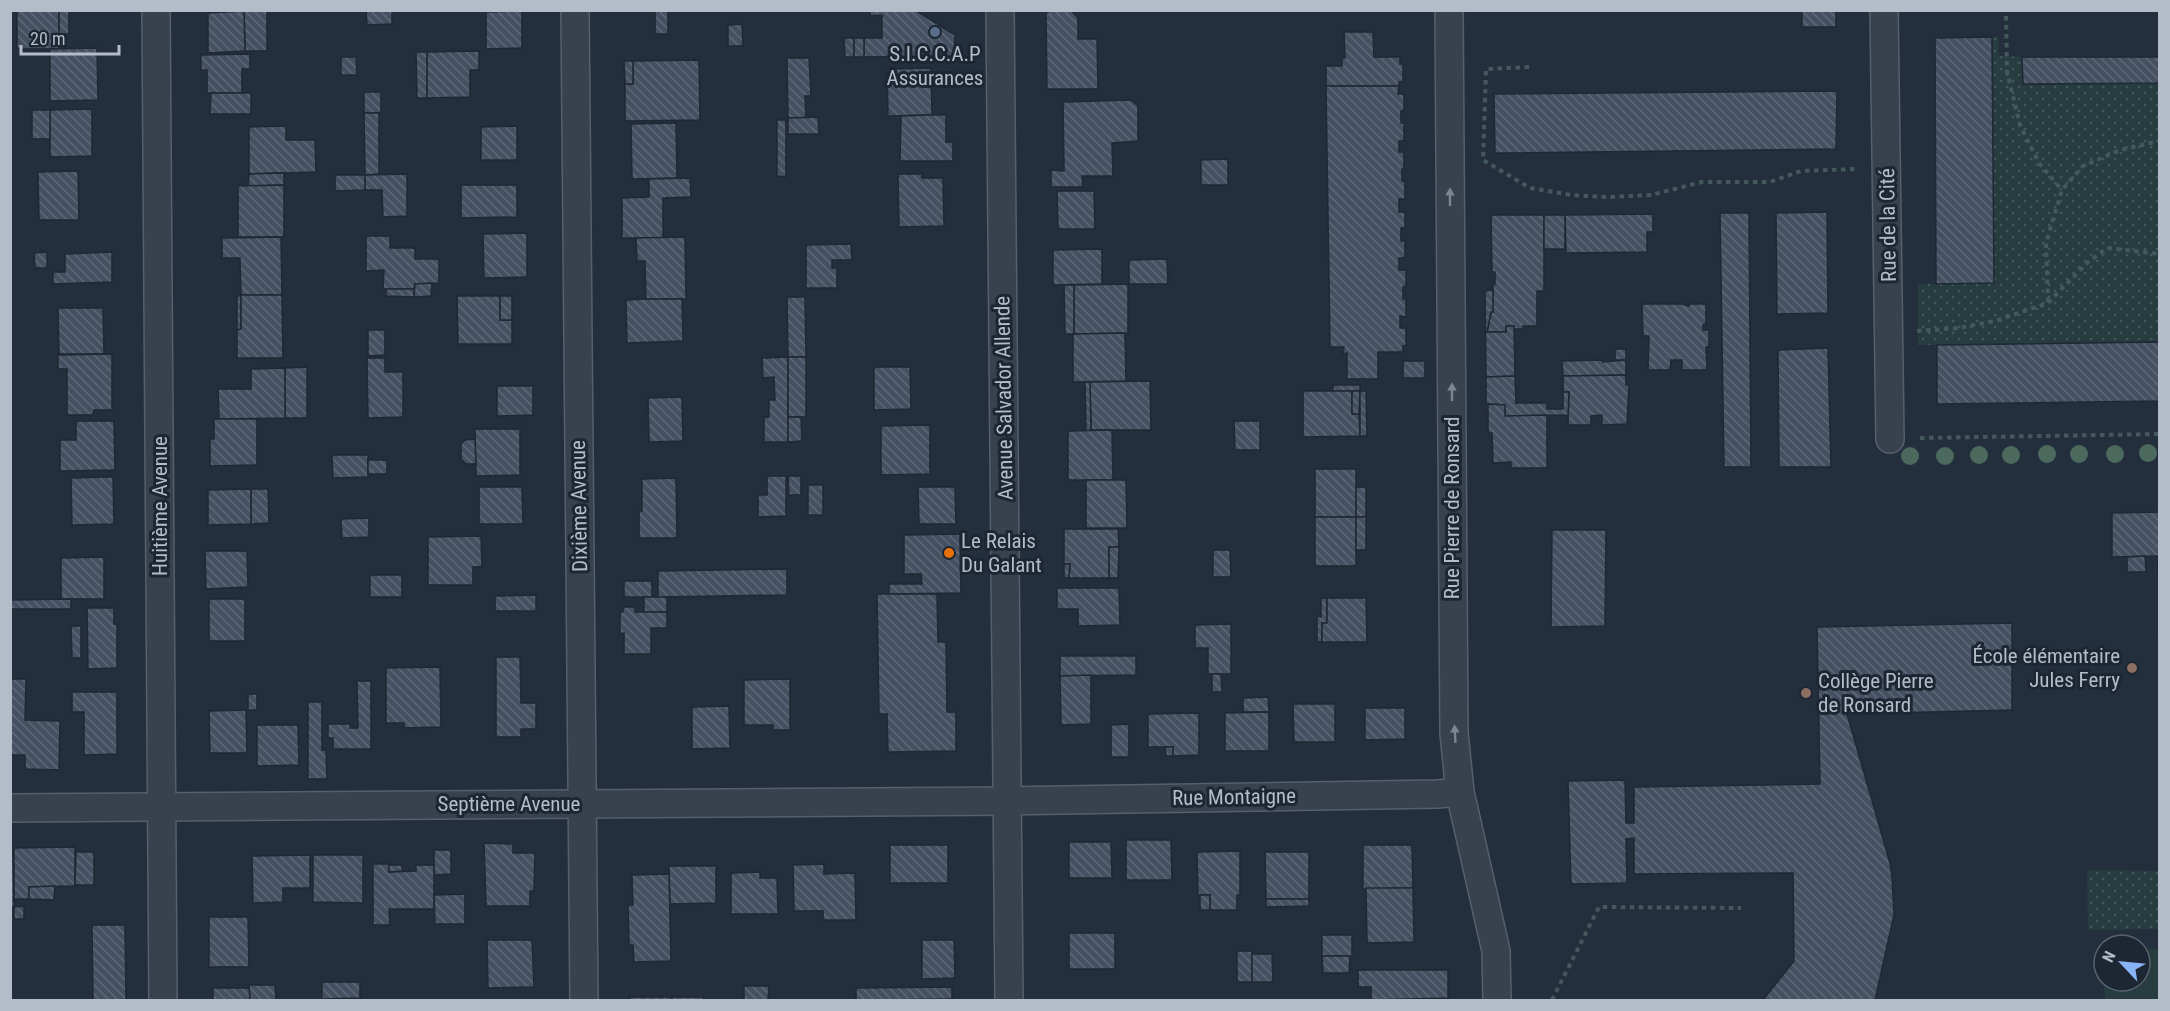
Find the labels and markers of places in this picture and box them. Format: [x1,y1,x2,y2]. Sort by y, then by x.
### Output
marker: S.I.C.C.A.P Assurances [928,25,942,39]
place label: S.I.C.C.A.P Assurances [887,42,983,90]
place label: Le Relais Du Galant [961,529,1042,577]
marker: Le Relais Du Galant [942,546,956,560]
place label: École élémentaire Jules Ferry [1973,644,2120,692]
marker: École élémentaire Jules Ferry [2125,661,2139,675]
place label: Collège Pierre de Ronsard [1818,669,1934,717]
marker: Collège Pierre de Ronsard [1799,686,1813,700]

